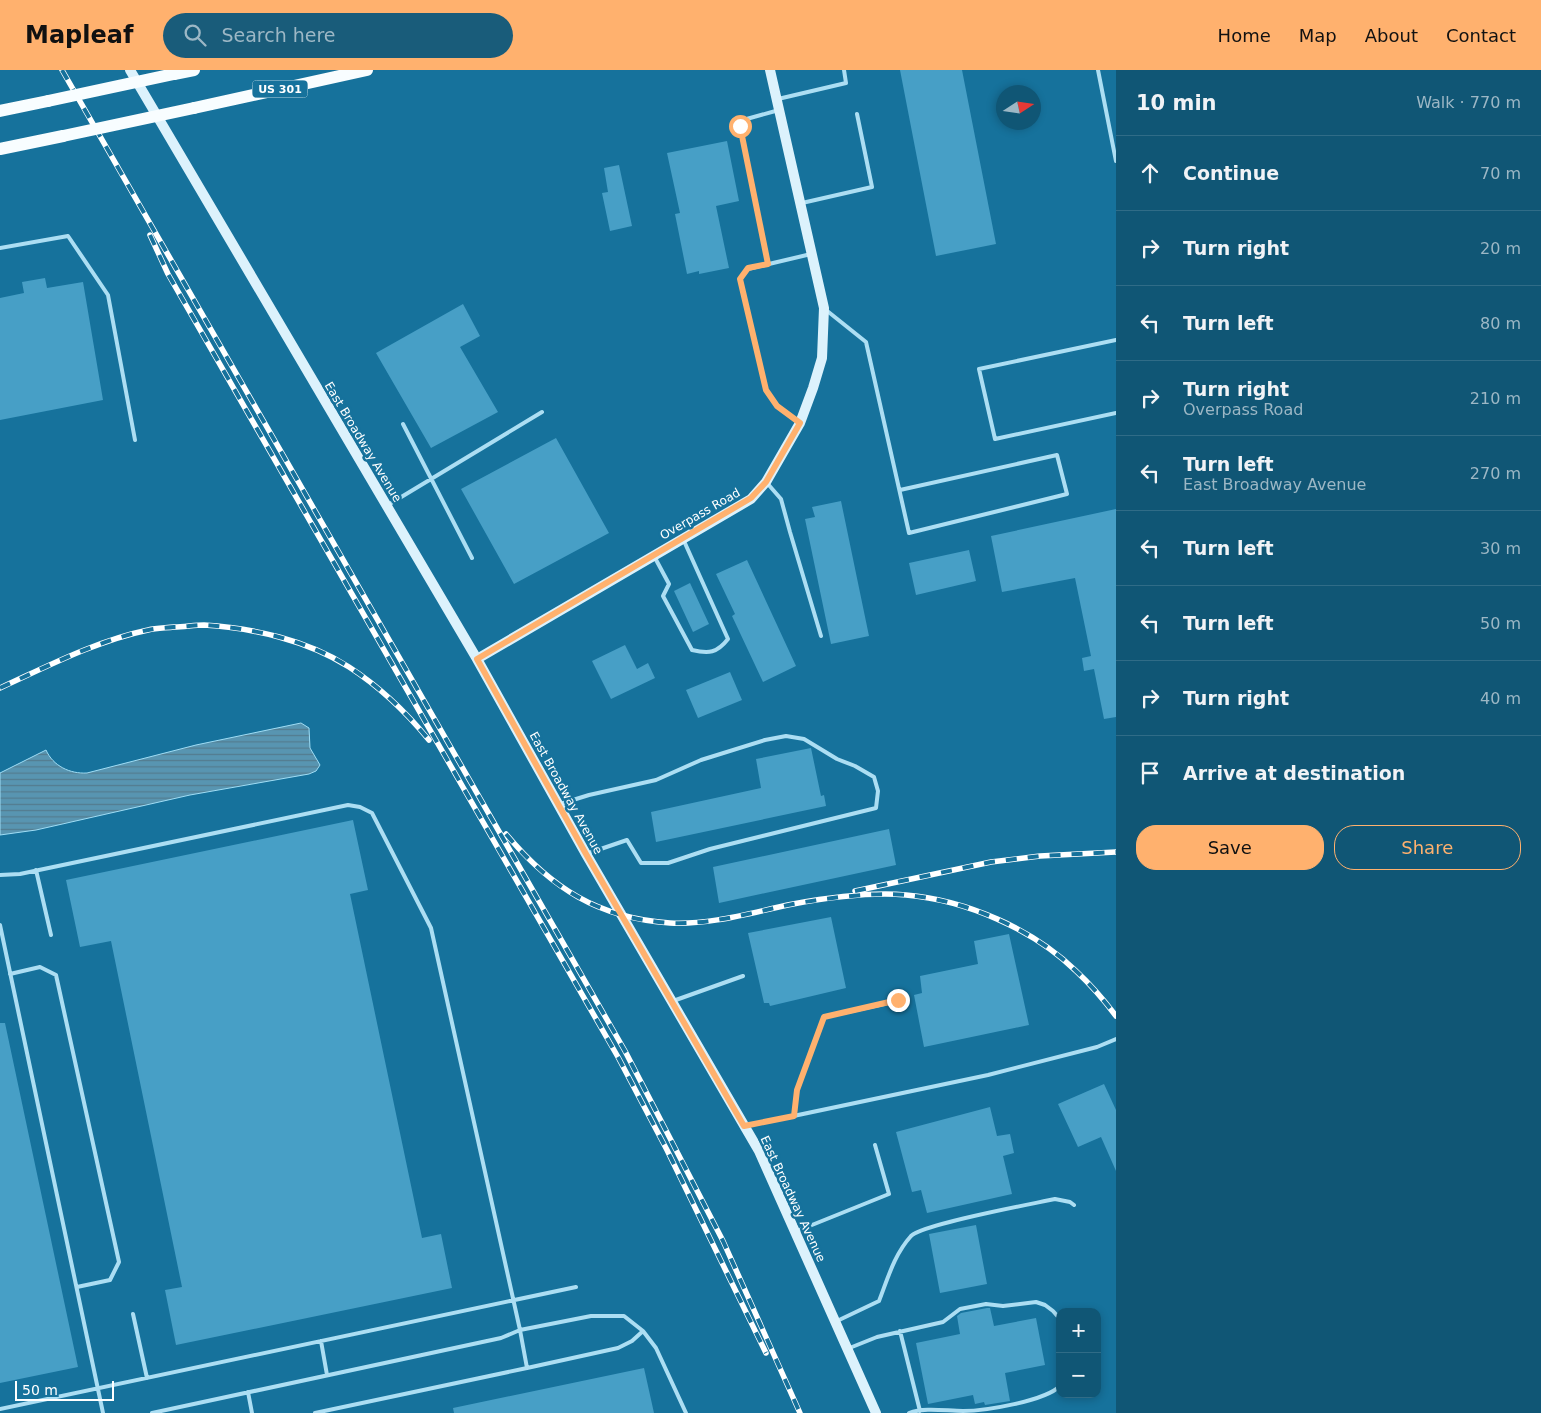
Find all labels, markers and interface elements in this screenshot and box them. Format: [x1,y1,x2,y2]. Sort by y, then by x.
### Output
search box [163,13,513,58]
text: Mapleaf [25,21,133,49]
icon: search [181,21,209,49]
text: Search here [221,24,336,46]
text: Home [1218,25,1271,46]
text: Map [1299,25,1337,46]
text: About [1365,25,1418,46]
text: Contact [1446,25,1516,46]
road number: US 301 [252,80,308,98]
north arrow [996,85,1041,130]
text: 10 min [1136,91,1217,115]
text: Walk · 770 m [1416,93,1521,112]
route start [729,115,752,138]
icon: ahead [1136,159,1164,187]
text: Continue [1183,162,1279,184]
text: 70 m [1480,164,1521,183]
icon: right [1136,234,1164,262]
text: Turn right [1183,237,1289,259]
text: 20 m [1480,239,1521,258]
icon: left [1136,309,1164,337]
text: Turn left [1183,312,1274,334]
text: 80 m [1480,314,1521,333]
text: Turn right [1183,378,1289,400]
street label: East Broadway Avenue [322,379,404,505]
icon: right [1136,384,1164,412]
text: 210 m [1470,389,1521,408]
text: Overpass Road [1183,400,1303,419]
text: Turn left [1183,453,1274,475]
icon: left [1136,459,1164,487]
text: 270 m [1470,464,1521,483]
text: East Broadway Avenue [1183,475,1366,494]
street label: Overpass Road [657,485,743,543]
icon: left [1136,534,1164,562]
text: Turn left [1183,537,1274,559]
text: 30 m [1480,539,1521,558]
icon: left [1136,609,1164,637]
text: Turn left [1183,612,1274,634]
text: 50 m [1480,614,1521,633]
icon: right [1136,684,1164,712]
text: Turn right [1183,687,1289,709]
text: 40 m [1480,689,1521,708]
street label: East Broadway Avenue [527,729,605,857]
icon: arrive [1136,759,1164,787]
text: Arrive at destination [1183,762,1405,784]
button: Save [1136,825,1324,870]
button: Share [1334,825,1521,870]
route end [887,989,910,1012]
street label: East Broadway Avenue [758,1134,828,1264]
map controls [1056,1308,1101,1398]
button: + [1056,1308,1101,1353]
button: − [1056,1353,1101,1398]
scale bar [15,1378,114,1401]
text: 50 m [22,1382,58,1398]

